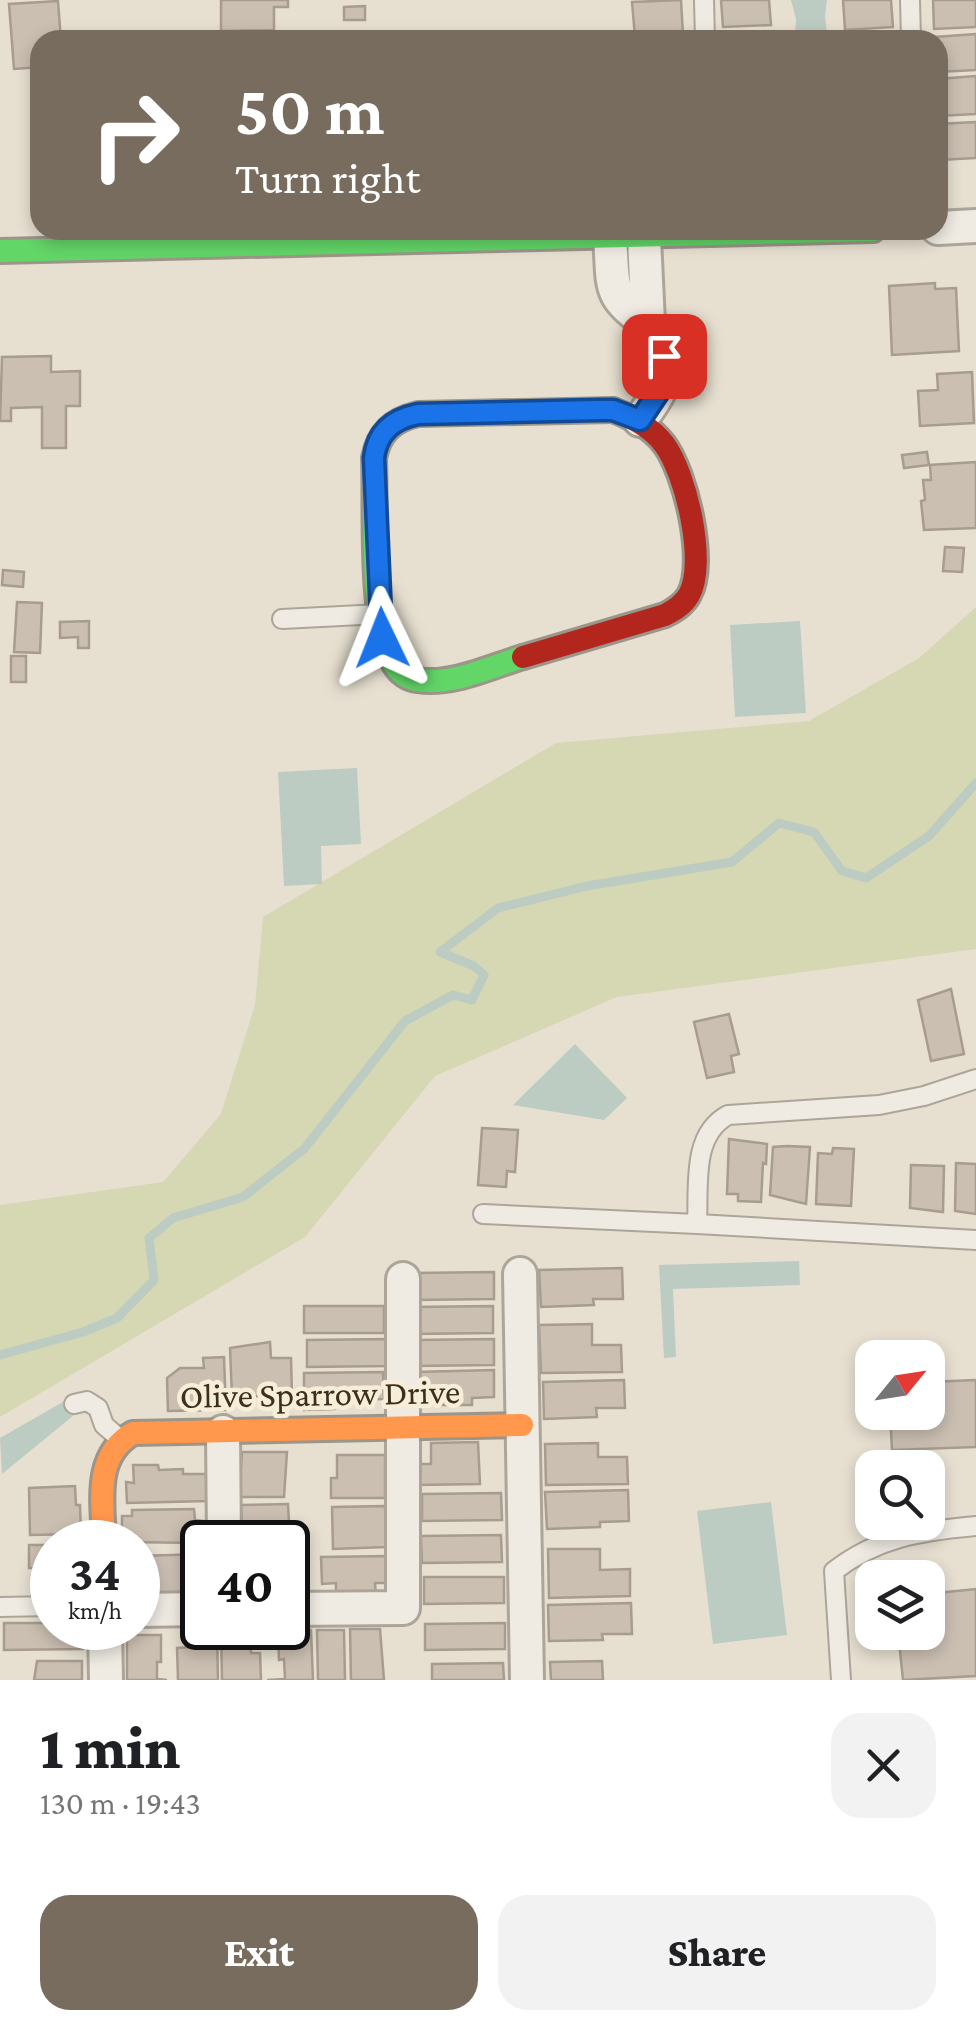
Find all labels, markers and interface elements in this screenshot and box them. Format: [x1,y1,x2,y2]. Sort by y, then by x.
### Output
icon: right [70,70,200,200]
text: 50 m [235,71,385,149]
text: Turn right [235,153,420,203]
pin [622,314,707,399]
icon: arrive [637,329,692,384]
position arrow [330,586,434,690]
north arrow [855,1340,945,1430]
map controls [855,1340,945,1650]
street label: Olive Sparrow Drive [180,1372,460,1416]
button: search [855,1450,945,1540]
speed limit sign: 40 [180,1520,310,1650]
text: 34 [69,1545,121,1601]
button: layers [855,1560,945,1650]
text: km/h [68,1597,122,1624]
button: close [831,1713,936,1818]
text: 1 min [40,1714,180,1781]
text: 130 m · 19:43 [40,1785,201,1821]
button: Exit [40,1895,478,2010]
button: Share [498,1895,936,2010]

